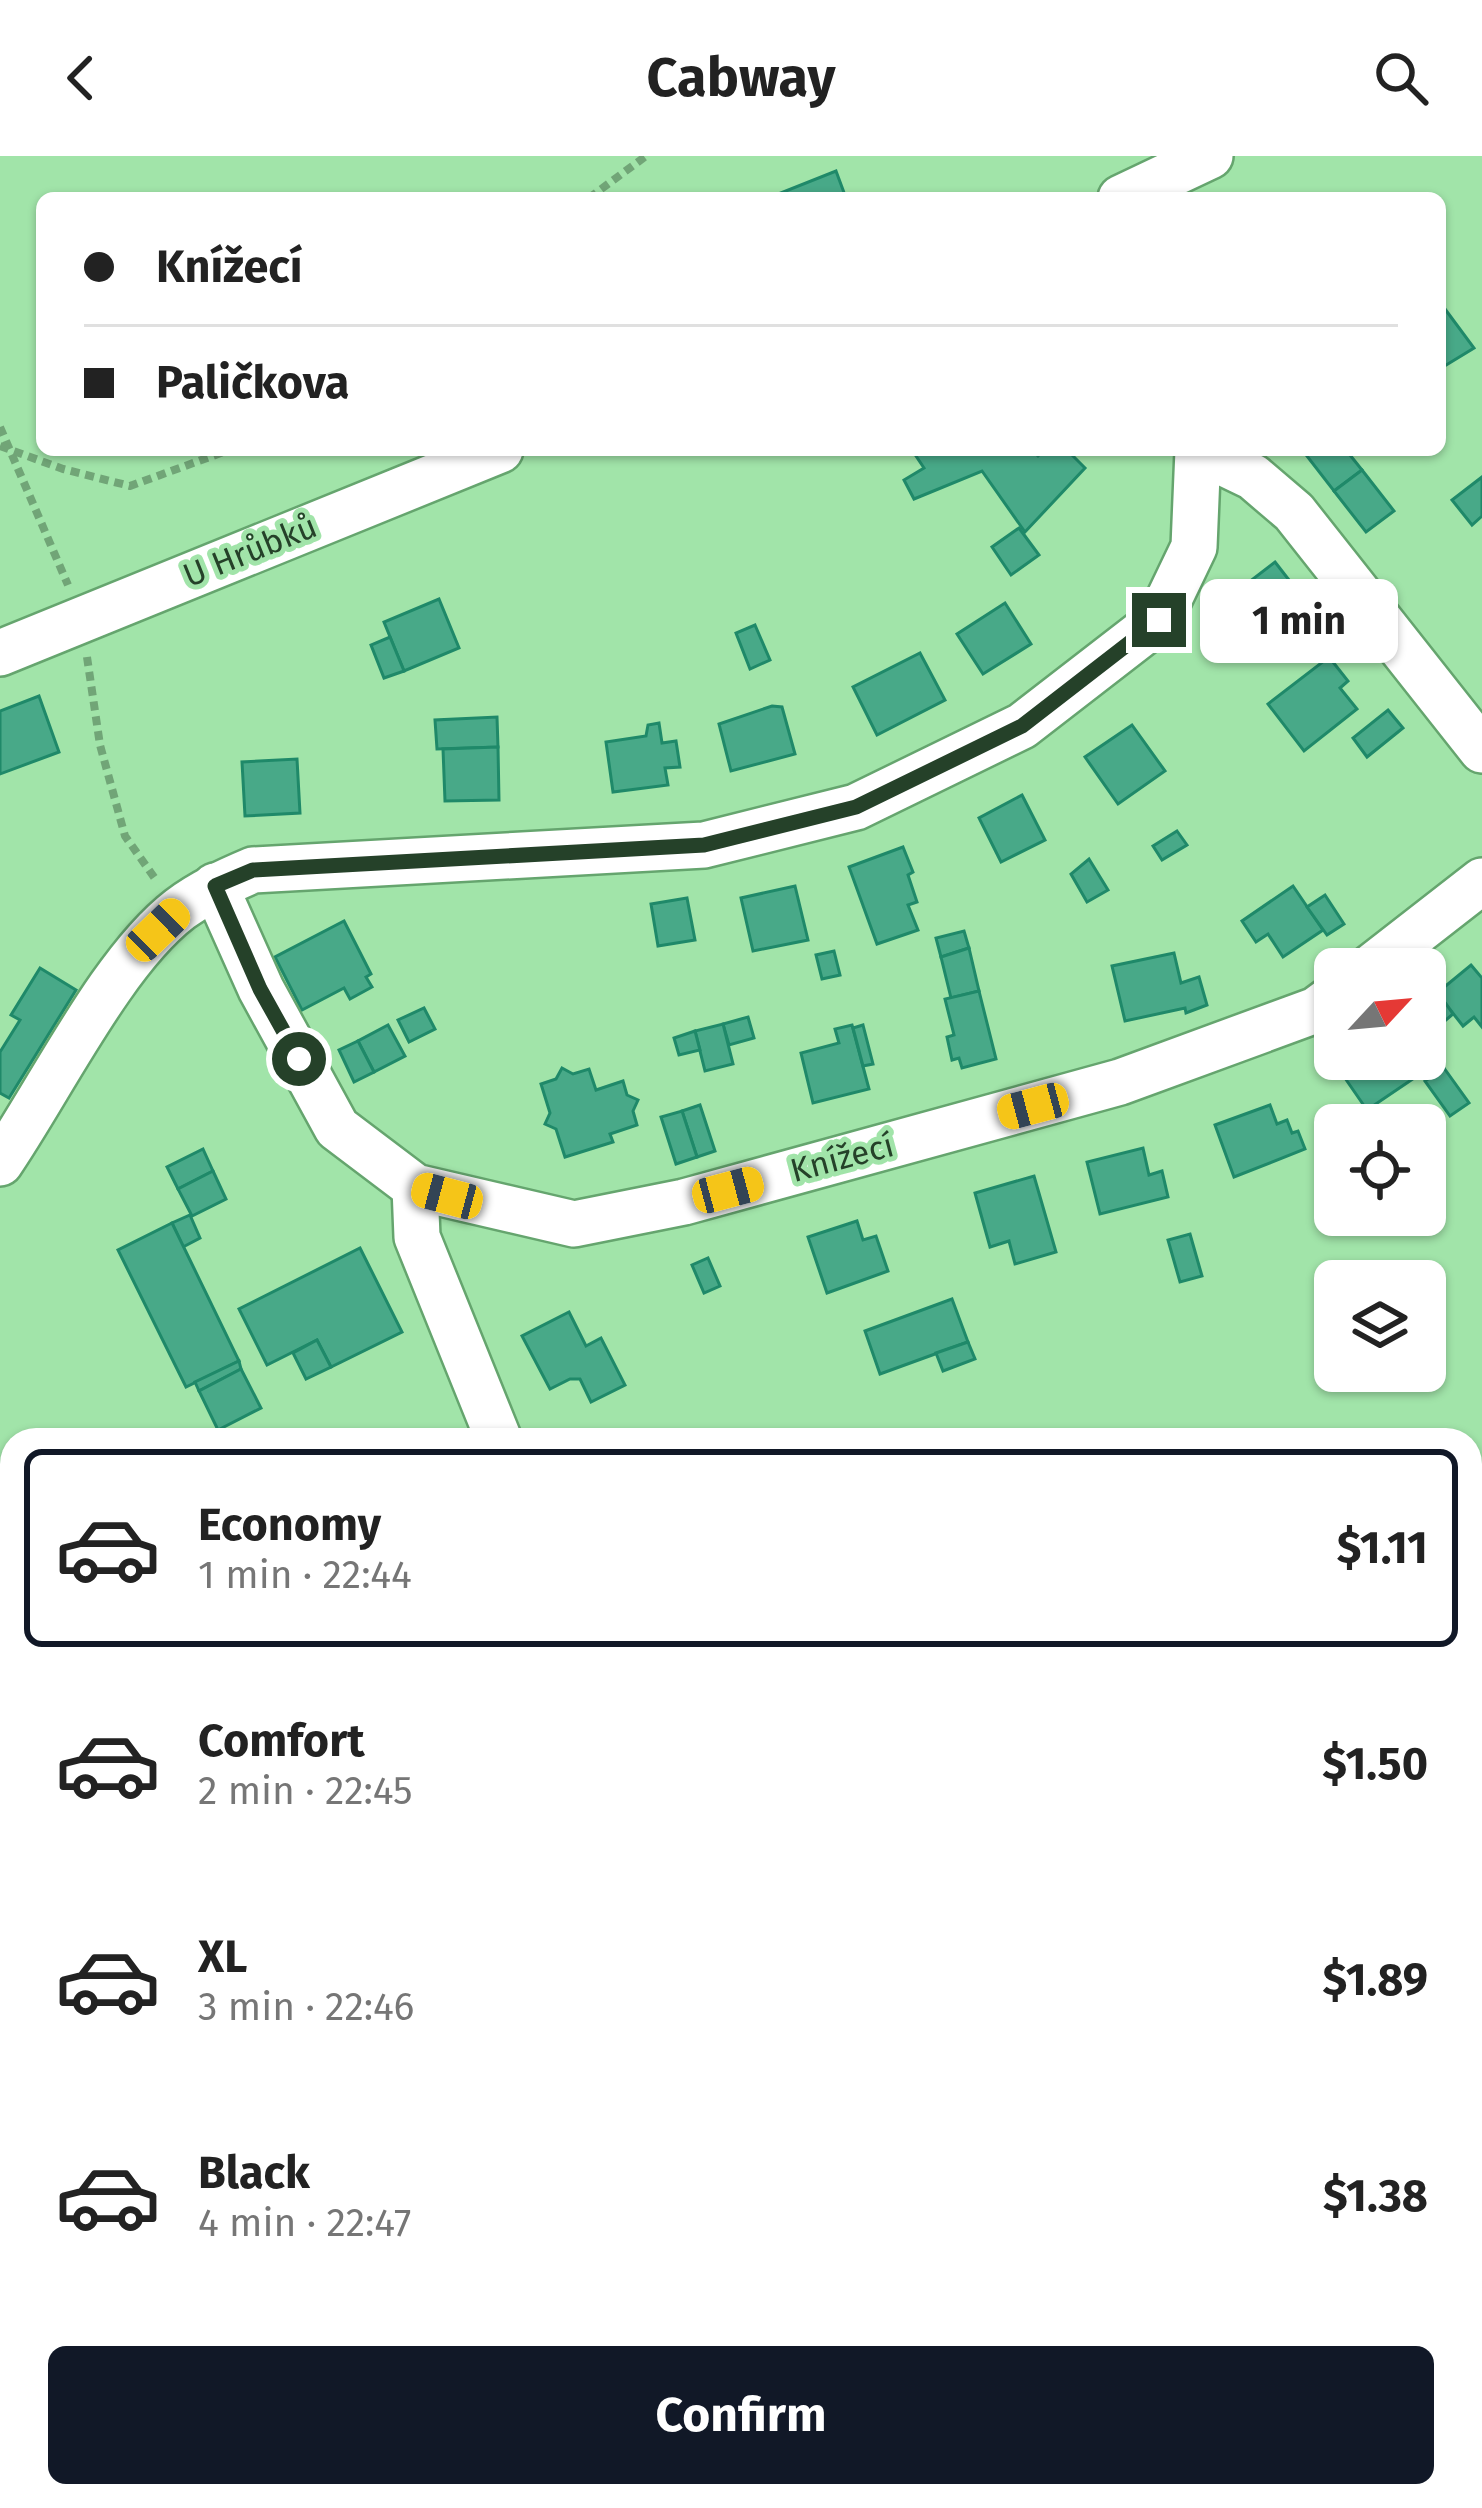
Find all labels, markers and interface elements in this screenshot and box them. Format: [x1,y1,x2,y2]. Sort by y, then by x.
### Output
icon: back [48,45,114,111]
icon: search [1368,45,1434,111]
text: Cabway [647,46,835,110]
text: Knížecí [156,240,302,294]
text: Paličkova [156,356,349,410]
street label: U Hrůbků [177,506,323,596]
callout: 1 min [1201,578,1399,662]
route end [1132,593,1186,647]
text: 1 min [1252,598,1346,644]
car [120,892,196,968]
north arrow [1314,948,1446,1080]
map controls [1314,948,1446,1392]
route start [272,1032,326,1086]
car [994,1079,1072,1133]
button: locate [1314,1104,1446,1236]
street label: Knížecí [786,1125,898,1191]
car [689,1163,767,1217]
car [408,1169,486,1223]
button: layers [1314,1260,1446,1392]
icon: car [54,1494,162,1602]
text: Economy [198,1498,381,1552]
text: $1.11 [1337,1521,1428,1575]
text: 1 min · 22:44 [198,1552,412,1598]
icon: car [54,1710,162,1818]
text: Comfort [198,1714,365,1768]
text: $1.50 [1322,1737,1428,1791]
text: 2 min · 22:45 [198,1768,413,1814]
icon: car [54,1926,162,2034]
text: XL [198,1930,247,1984]
text: $1.89 [1323,1953,1428,2007]
text: 3 min · 22:46 [198,1984,414,2030]
icon: car [54,2142,162,2250]
text: Black [198,2146,310,2200]
text: $1.38 [1323,2169,1428,2223]
text: 4 min · 22:47 [198,2200,411,2246]
button: Confirm [48,2346,1434,2484]

